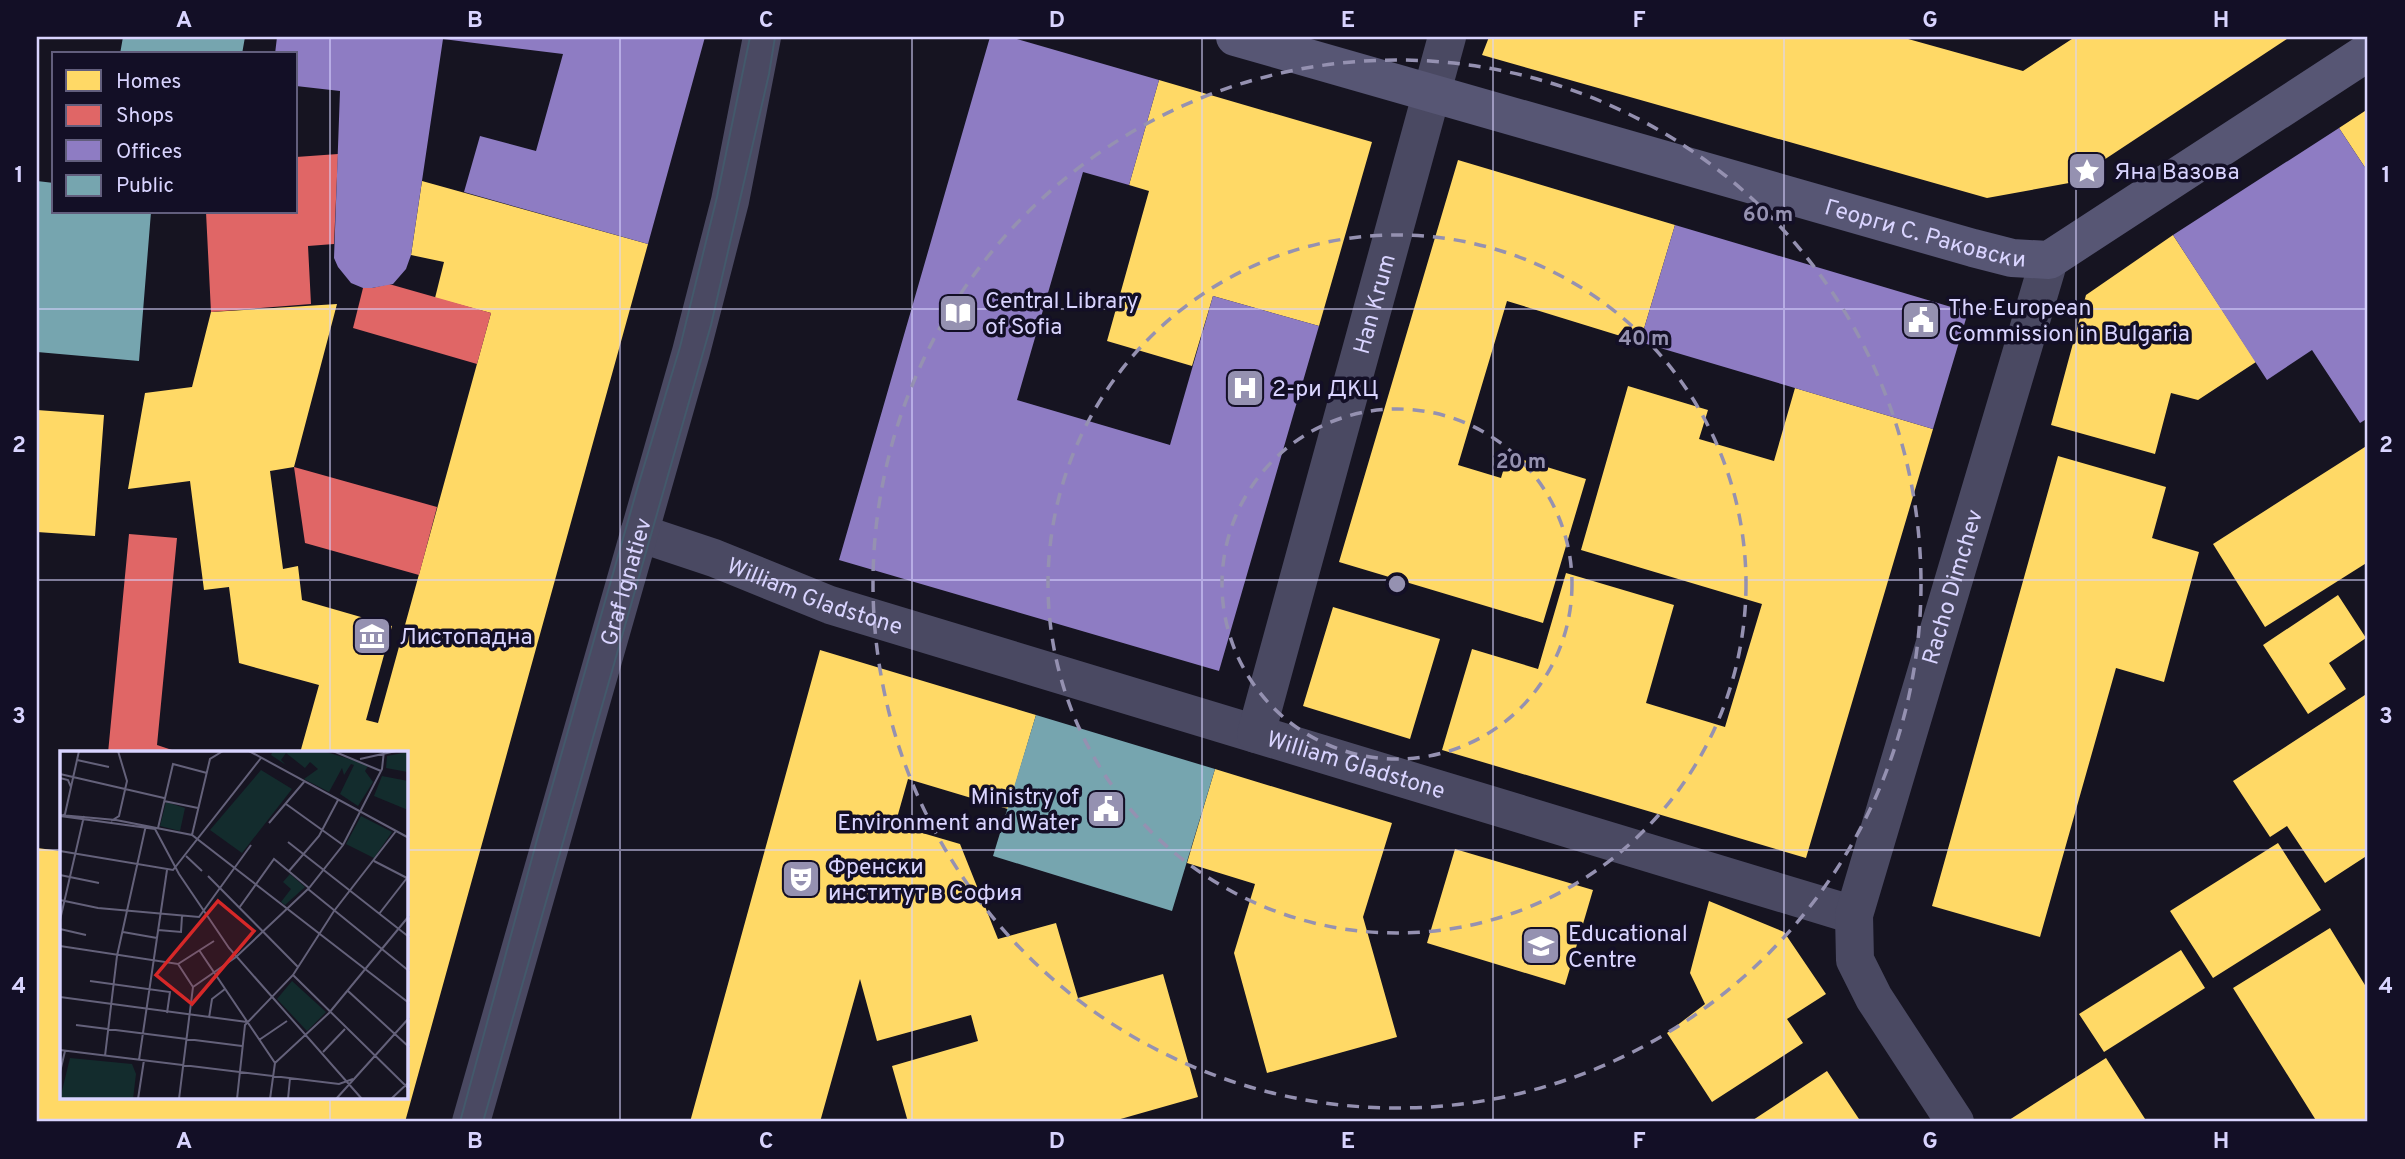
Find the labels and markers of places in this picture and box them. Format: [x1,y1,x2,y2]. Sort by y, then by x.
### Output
place icon: Яна Вазова [2066,150,2108,192]
place label: Яна Вазова [2114,159,2239,188]
place label: Central Library of Sofia [985,288,1139,343]
library icon: Central Library of Sofia [937,292,979,334]
place label: The European Commission in Bulgaria [1948,295,2190,350]
public building icon: The European Commission in Bulgaria [1900,299,1942,341]
hospital icon: 2-ри ДКЦ [1224,367,1266,409]
place label: 2-ри ДКЦ [1272,376,1379,405]
centre of rings [1385,572,1409,596]
museum icon: Листопадна [351,615,393,657]
place label: Листопадна [399,624,533,653]
place label: Ministry of Environment and Water [837,784,1079,839]
public building icon: Ministry of Environment and Water [1085,788,1127,830]
place label: Френски институт в София [828,854,1022,909]
theatre icon: Френски институт в София [780,858,822,900]
place label: Educational Centre [1568,921,1688,976]
school or university icon: Educational Centre [1520,925,1562,967]

